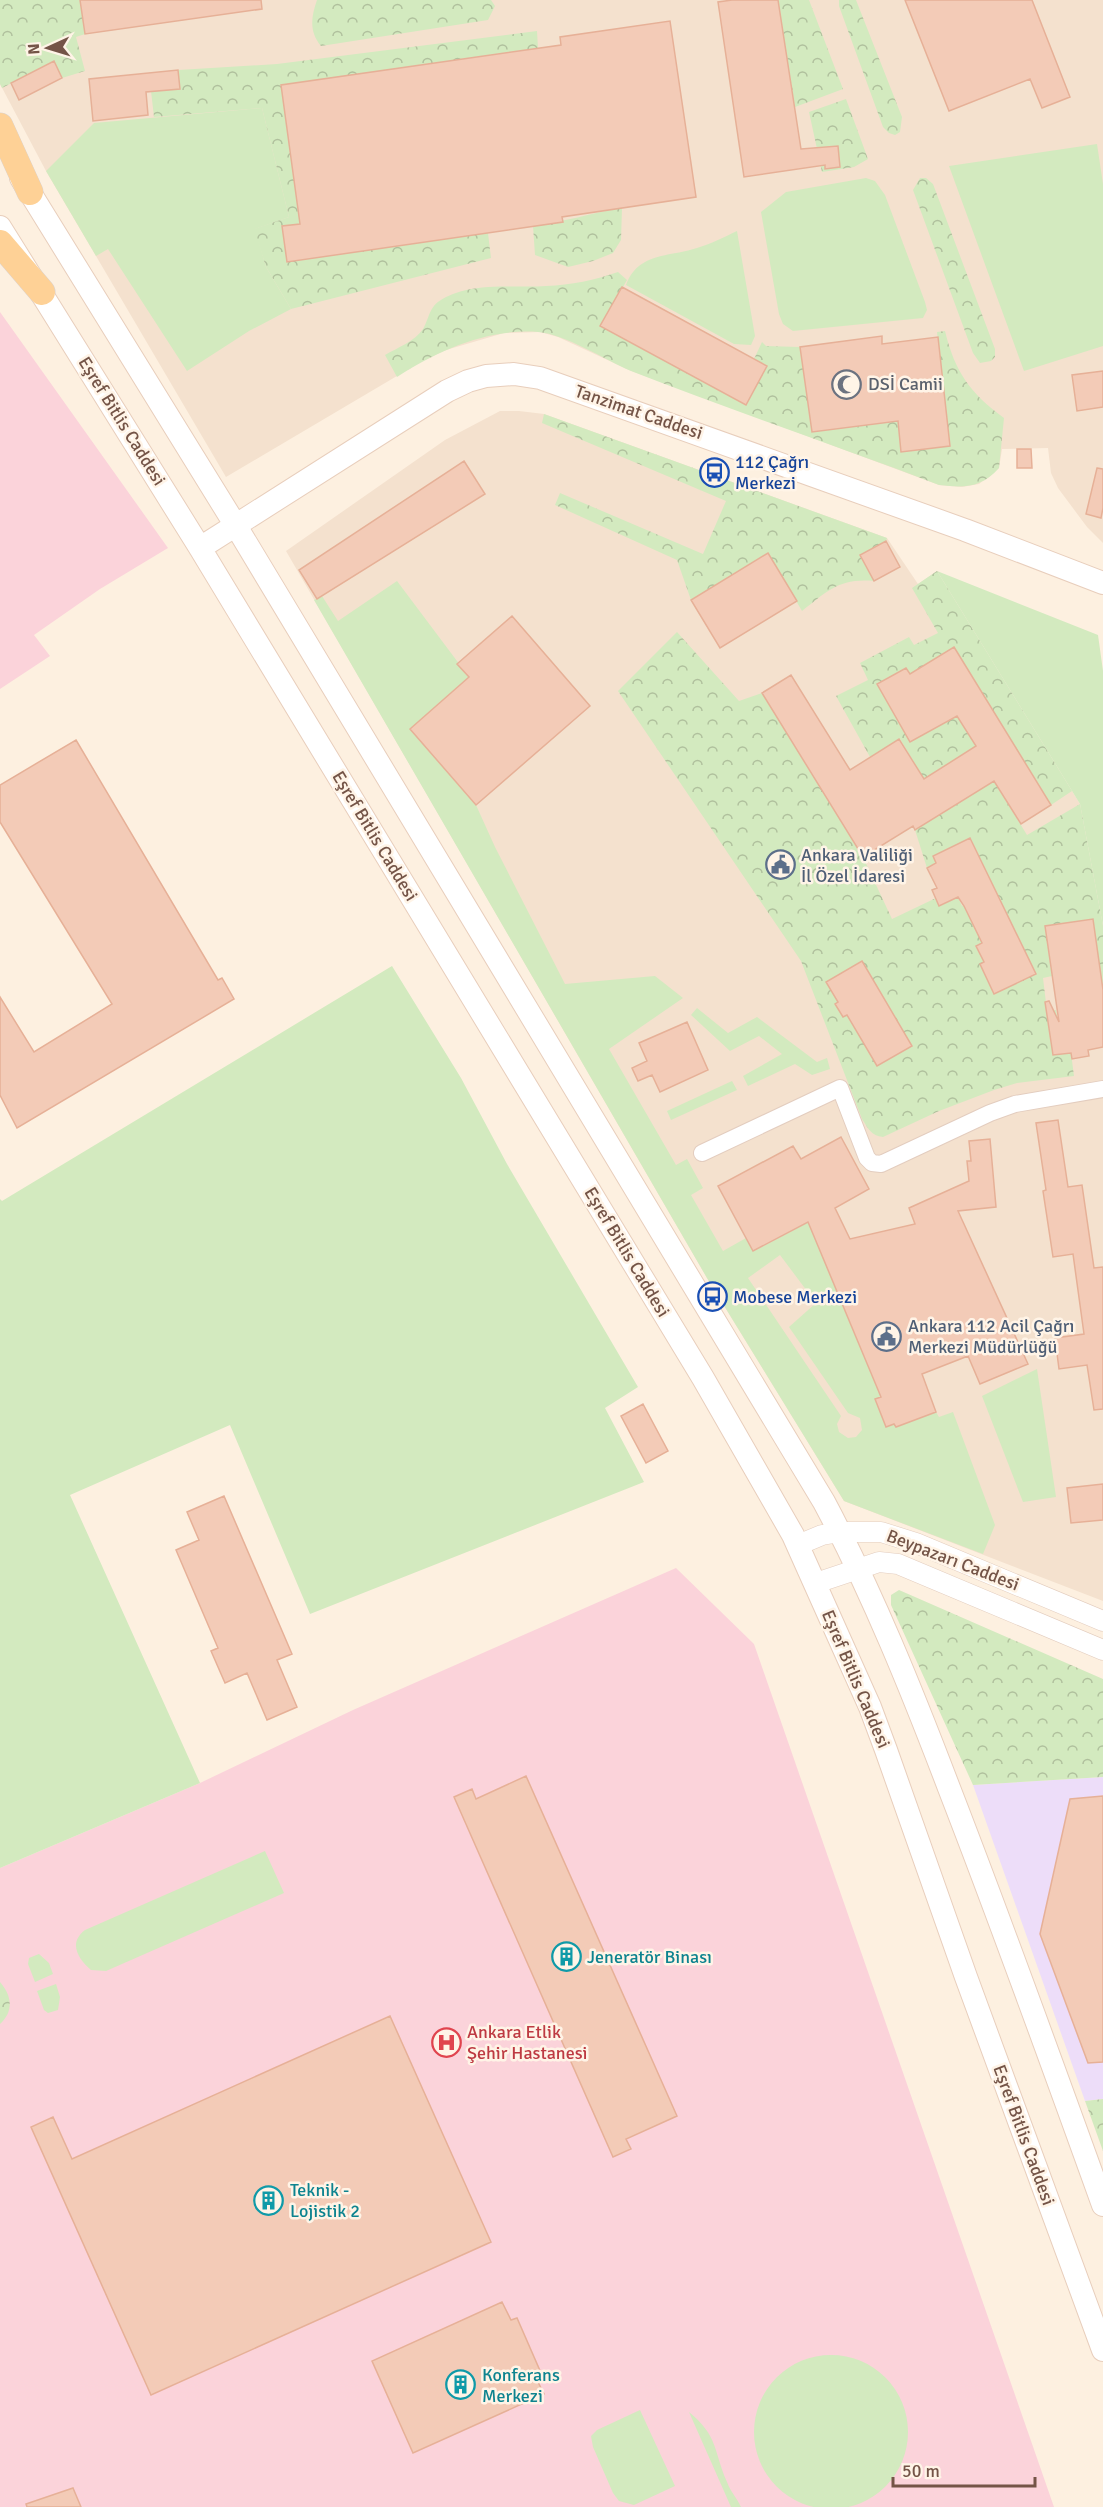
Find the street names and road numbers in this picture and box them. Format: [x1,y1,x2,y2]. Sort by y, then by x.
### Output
street label: Eşref Bitlis Caddesi [73,352,171,490]
street label: Tanzimat Caddesi [572,380,706,444]
street label: Eşref Bitlis Caddesi [327,767,423,905]
street label: Eşref Bitlis Caddesi [579,1183,675,1321]
street label: Beypazarı Caddesi [884,1525,1022,1595]
street label: Eşref Bitlis Caddesi [817,1607,895,1751]
street label: Eşref Bitlis Caddesi [988,2062,1060,2208]

